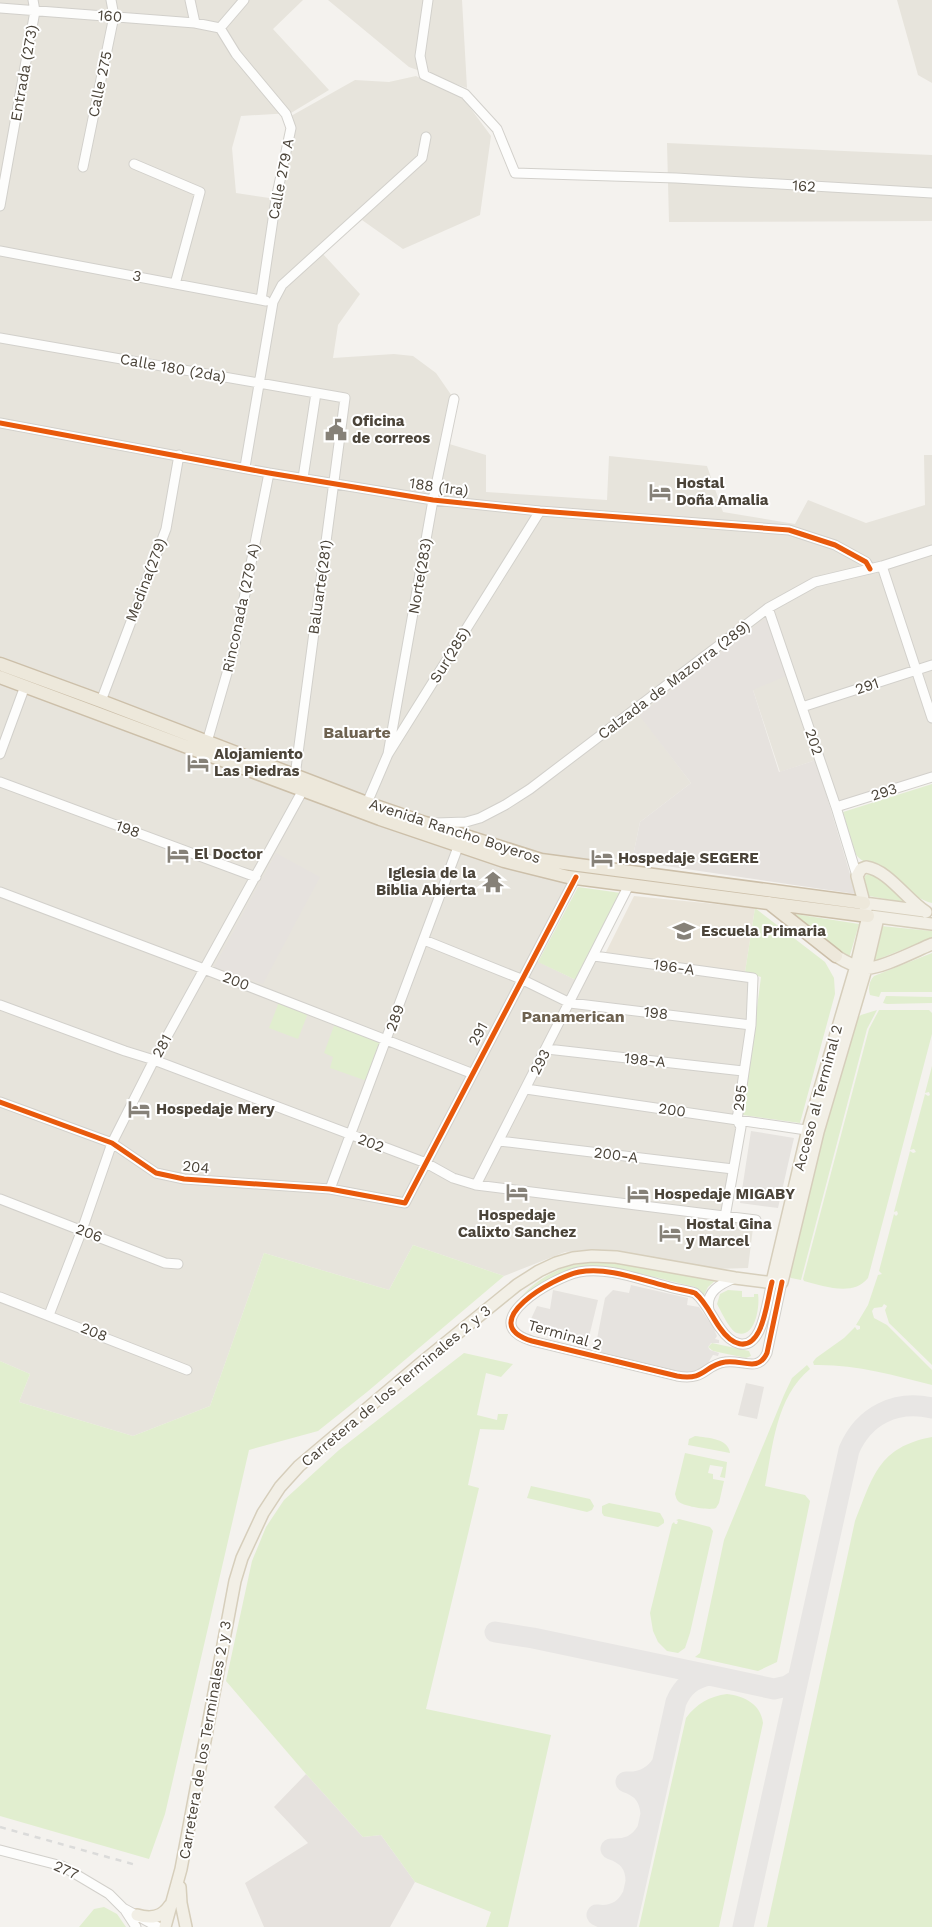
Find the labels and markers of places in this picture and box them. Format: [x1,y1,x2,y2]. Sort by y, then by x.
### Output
place label: Oficina de correos [352,412,430,447]
public building icon: Oficina de correos [323,417,349,443]
place label: Hostal Doña Amalia [676,474,769,509]
hotel icon: Hostal Doña Amalia [647,479,673,505]
place label: Alojamiento Las Piedras [214,745,303,780]
hotel icon: Alojamiento Las Piedras [185,750,211,776]
hotel icon: El Doctor [165,841,191,867]
place label: El Doctor [194,845,263,863]
hotel icon: Hospedaje SEGERE [589,845,615,871]
place label: Hospedaje SEGERE [618,849,759,867]
place label: Iglesia de la Biblia Abierta [376,864,476,899]
temple icon: Iglesia de la Biblia Abierta [480,869,506,895]
school or university icon: Escuela Primaria [671,918,697,944]
place label: Escuela Primaria [701,922,826,940]
hotel icon: Hospedaje Mery [126,1096,152,1122]
place label: Hospedaje Mery [156,1100,275,1118]
hotel icon: Hospedaje Calixto Sanchez [504,1179,530,1205]
hotel icon: Hospedaje MIGABY [625,1181,651,1207]
place label: Hospedaje MIGABY [654,1185,795,1203]
place label: Hospedaje Calixto Sanchez [458,1206,577,1241]
place label: Hostal Gina y Marcel [685,1215,772,1250]
hotel icon: Hostal Gina y Marcel [657,1220,683,1246]

